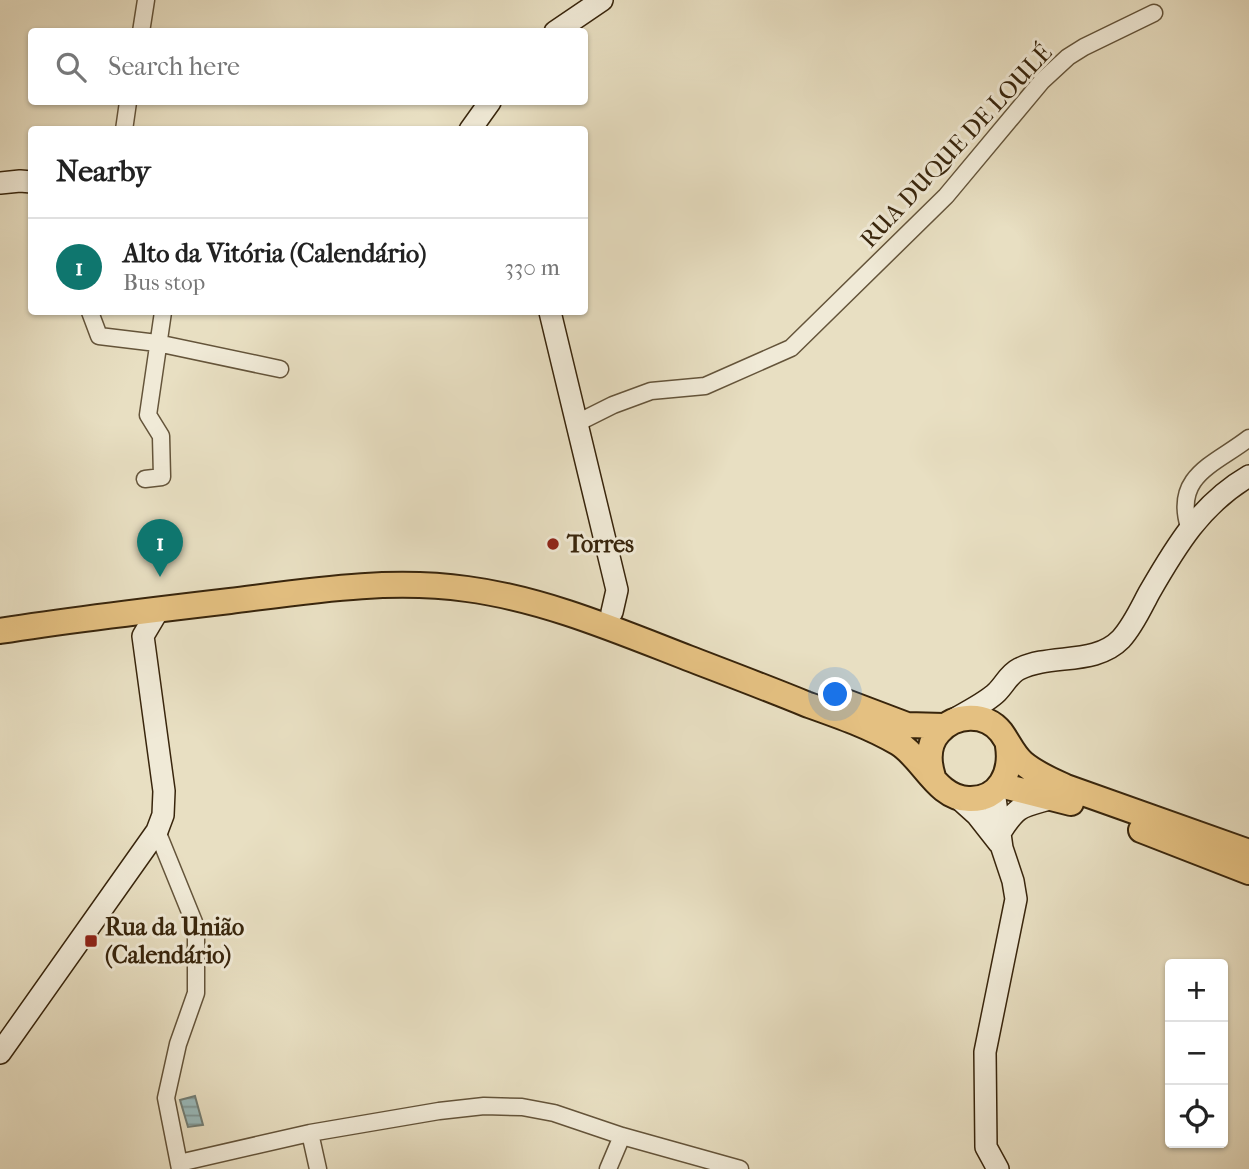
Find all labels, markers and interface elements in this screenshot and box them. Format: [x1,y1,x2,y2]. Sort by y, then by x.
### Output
search box [28,28,588,105]
street label: RUA DUQUE DE LOULÉ [854,38,1058,253]
icon: search [52,48,90,86]
text: Search here [108,51,240,82]
text: Nearby [56,154,151,189]
text: Alto da Vitória (Calendário) [123,238,426,269]
text: 1 [75,254,83,281]
text: 330 m [504,254,560,281]
text: Bus stop [123,269,205,296]
pin: 1 [137,519,183,577]
place label: Torres [566,530,634,558]
marker: Torres [545,536,561,552]
your location [818,677,852,711]
place label: Rua da União (Calendário) [105,913,244,969]
marker: Rua da União (Calendário) [83,933,99,949]
map controls [1165,959,1228,1148]
button: + [1165,959,1228,1022]
button: − [1165,1022,1228,1085]
button: locate [1165,1085,1228,1148]

